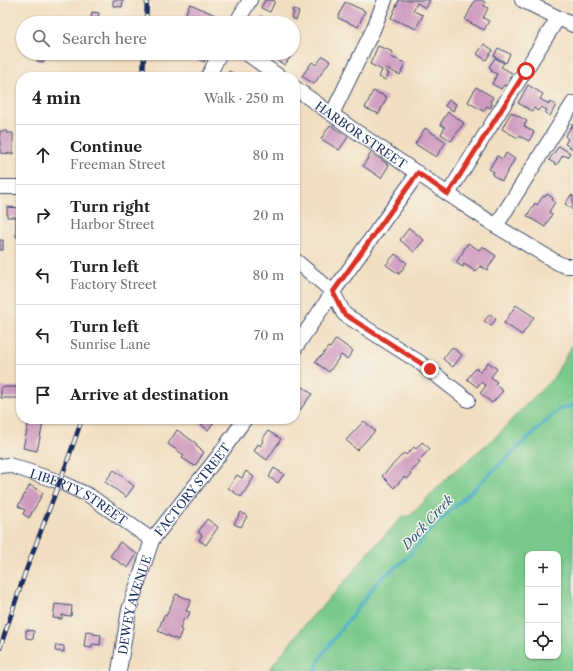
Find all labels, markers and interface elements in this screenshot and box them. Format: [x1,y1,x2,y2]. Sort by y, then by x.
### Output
search box [16,16,300,60]
icon: search [30,27,52,49]
text: Search here [62,29,147,48]
route start [517,62,535,80]
text: 4 min [32,88,81,108]
text: Walk · 250 m [204,90,284,106]
street label: HARBOR STREET [313,97,410,171]
text: Continue [70,137,142,156]
icon: ahead [32,144,54,166]
text: 80 m [252,147,284,163]
text: Freeman Street [70,156,166,172]
text: Turn right [70,197,150,216]
icon: right [32,204,54,226]
text: 20 m [253,207,284,223]
text: Harbor Street [70,216,155,232]
text: Turn left [70,257,139,276]
icon: left [32,264,54,286]
text: 80 m [252,267,284,283]
text: Factory Street [70,276,157,292]
text: Turn left [70,317,139,336]
icon: left [32,324,54,346]
text: 70 m [254,327,284,343]
text: Sunrise Lane [70,336,151,352]
route end [421,360,439,378]
icon: arrive [32,384,54,406]
text: Arrive at destination [70,385,229,404]
street label: FACTORY STREET [151,440,233,539]
street label: LIBERTY STREET [28,465,130,528]
water label: Dock Creek [397,492,456,553]
map controls [525,551,561,659]
button: + [525,551,561,587]
street label: DEWEY AVENUE [114,553,154,656]
button: − [525,587,561,623]
button: locate [525,623,561,659]

